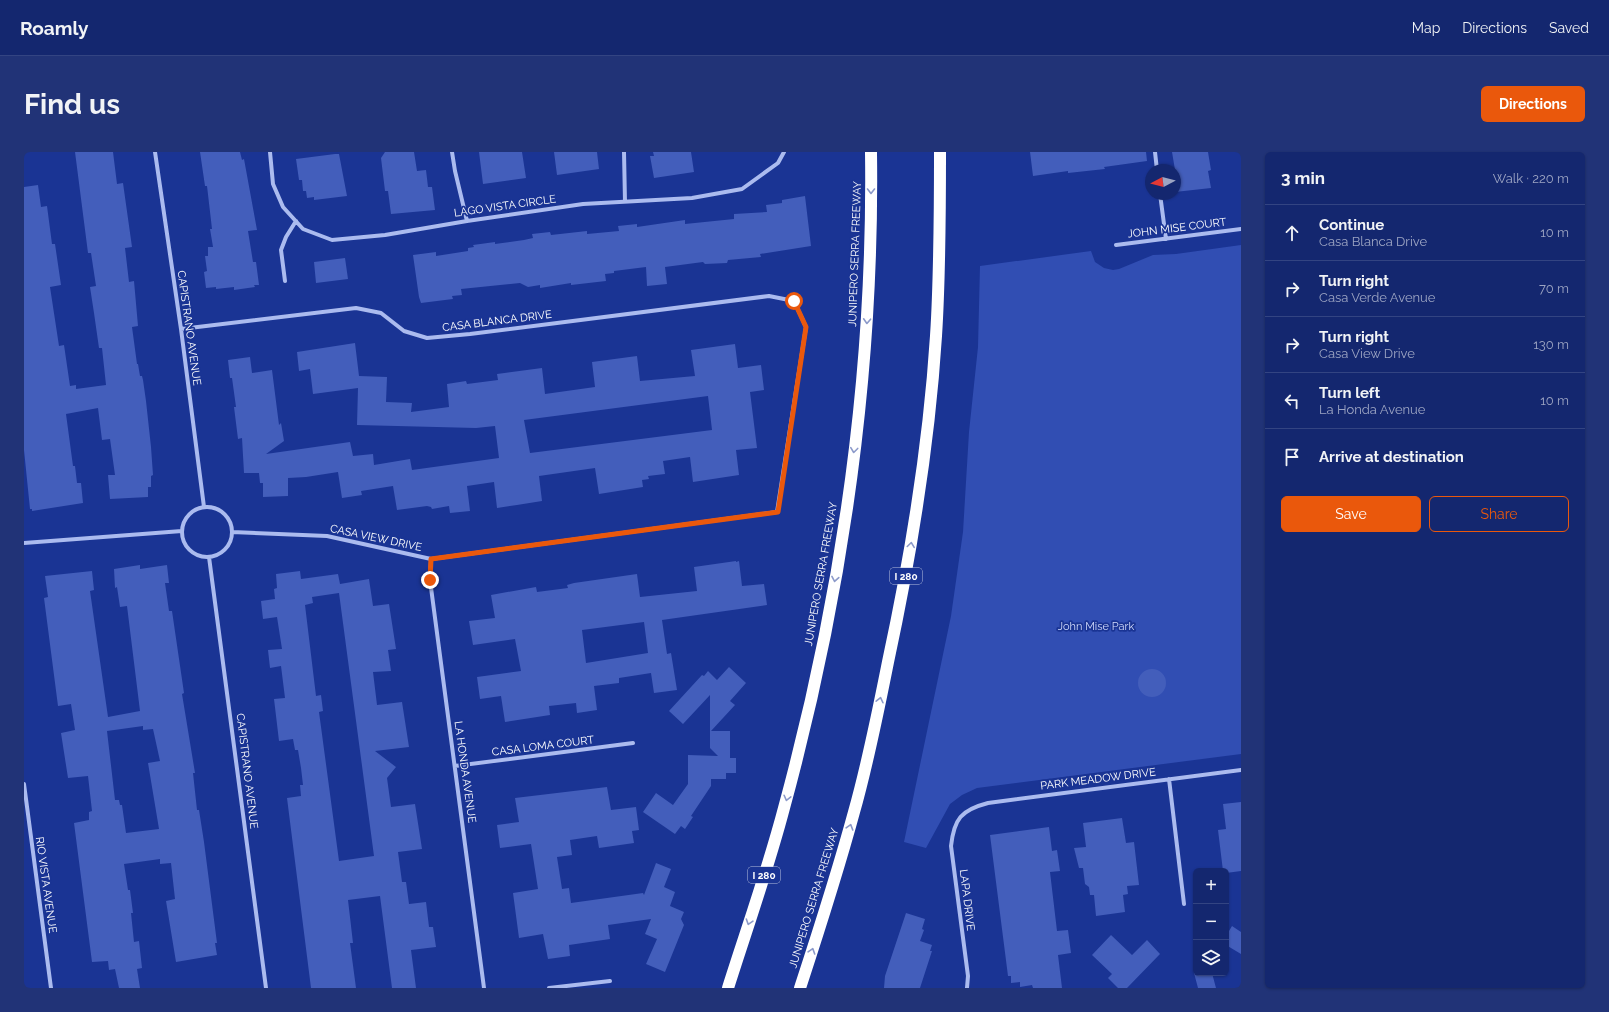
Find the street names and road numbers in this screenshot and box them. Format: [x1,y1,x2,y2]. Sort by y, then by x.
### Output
street label: JUNIPERO SERRA FREEWAY [846,181,864,327]
street label: LAGO VISTA CIRCLE [453,192,557,220]
street label: JOHN MISE COURT [1127,215,1227,241]
street label: CAPISTRANO AVENUE [174,270,204,387]
street label: CASA BLANCA DRIVE [442,308,553,334]
street label: JUNIPERO SERRA FREEWAY [802,501,840,647]
street label: CASA VIEW DRIVE [329,522,423,554]
road number: I 280 [890,568,922,584]
street label: CAPISTRANO AVENUE [233,713,261,830]
street label: LA HONDA AVENUE [451,720,479,824]
street label: CASA LOMA COURT [491,733,595,759]
street label: PARK MEADOW DRIVE [1040,765,1157,793]
street label: JUNIPERO SERRA FREEWAY [786,826,842,970]
street label: RIO VISTA AVENUE [33,836,59,934]
road number: I 280 [748,867,780,883]
street label: LAPA DRIVE [957,868,977,932]

